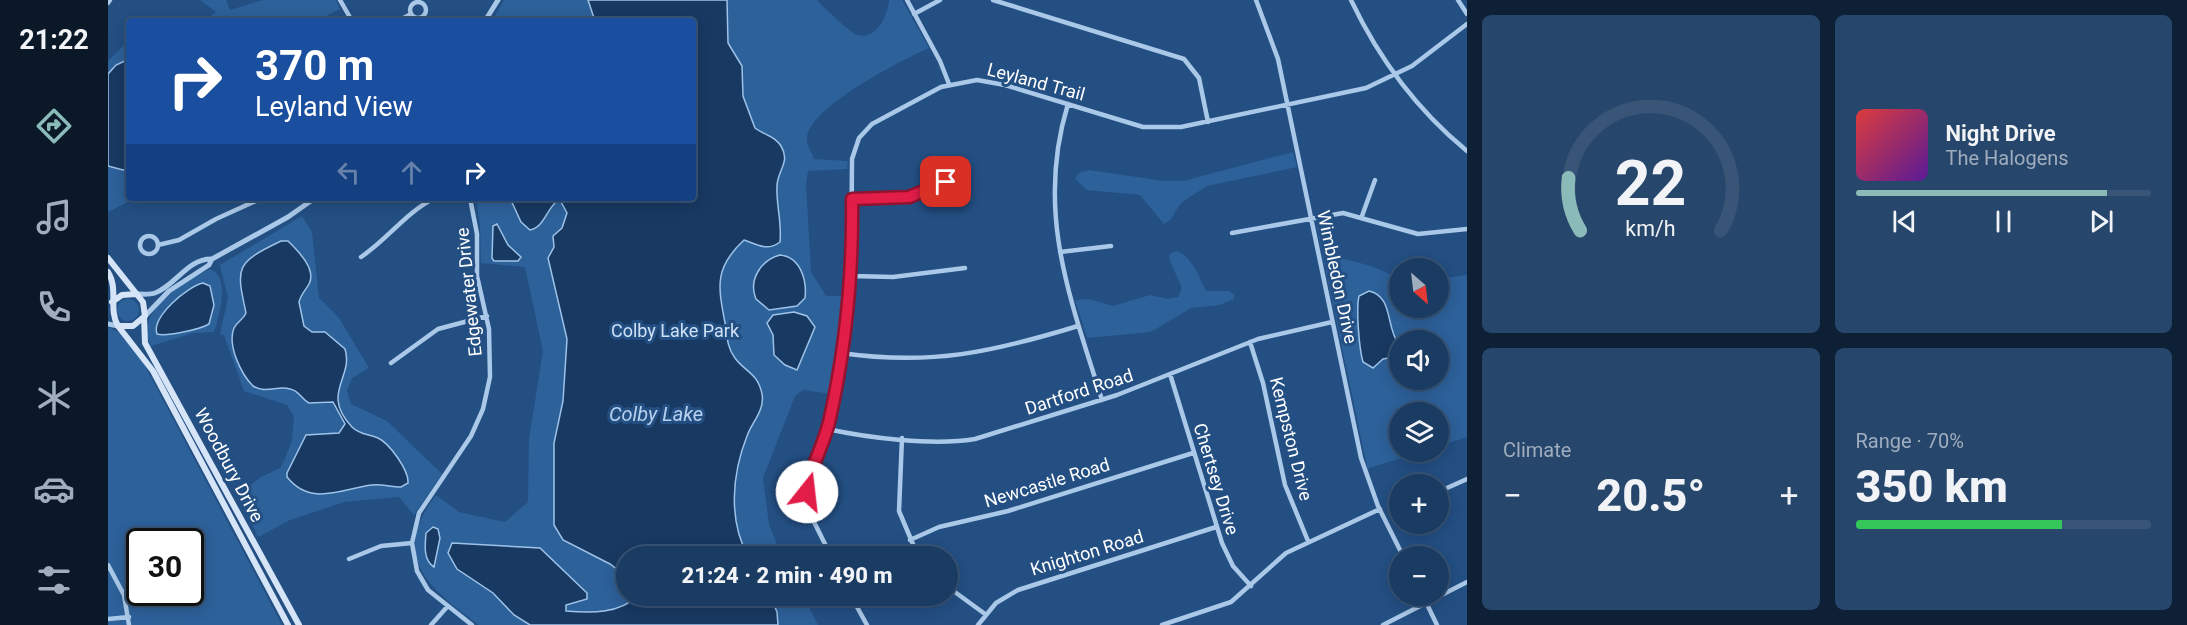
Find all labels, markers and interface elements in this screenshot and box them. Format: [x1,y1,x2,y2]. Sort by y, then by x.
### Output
text: 21:22 [19,24,89,56]
text: 370 m [255,41,374,90]
icon: right [156,42,234,120]
street label: Leyland Trail [985,58,1087,105]
text: Leyland View [255,91,413,123]
icon: directions [33,105,75,147]
text: Night Drive [1946,121,2056,146]
text: The Halogens [1946,146,2069,170]
text: 22 [1615,147,1687,220]
icon: left [332,156,365,189]
icon: ahead [395,156,428,189]
icon: right [458,156,491,189]
pin [920,156,971,207]
icon: arrive [929,165,962,198]
icon: music [33,196,75,238]
icon: previous [1888,205,1921,238]
icon: pause [1987,205,2020,238]
icon: next [2085,205,2118,238]
street label: Wimbledon Drive [1313,208,1362,345]
text: km/h [1626,216,1676,241]
street label: Edgewater Drive [451,226,486,358]
north arrow [1389,258,1449,318]
map controls [1389,258,1449,606]
icon: phone [33,286,75,328]
park label: Colby Lake Park [611,320,740,341]
button: sound [1389,330,1449,390]
street label: Dartford Road [1022,364,1136,419]
street label: Kempston Drive [1266,375,1317,503]
icon: climate [33,377,75,419]
water label: Colby Lake [609,402,703,426]
button: layers [1389,402,1449,462]
street label: Woodbury Drive [191,404,268,525]
street label: Chertsey Drive [1190,420,1243,537]
text: Range · 70% [1856,429,1964,453]
text: Climate [1503,438,1571,462]
street label: Newcastle Road [982,453,1112,512]
position arrow [775,460,839,524]
text: 350 km [1856,460,2008,513]
icon: car [33,468,75,510]
text: 20.5° [1596,469,1705,522]
button: + [1389,474,1449,534]
text: − [1503,476,1522,515]
text: + [1780,476,1798,515]
street label: Knighton Road [1028,525,1146,580]
speed limit sign: 30 [126,528,204,606]
button: − [1389,546,1449,606]
icon: filters [33,559,75,601]
text: 21:24 · 2 min · 490 m [682,563,892,588]

